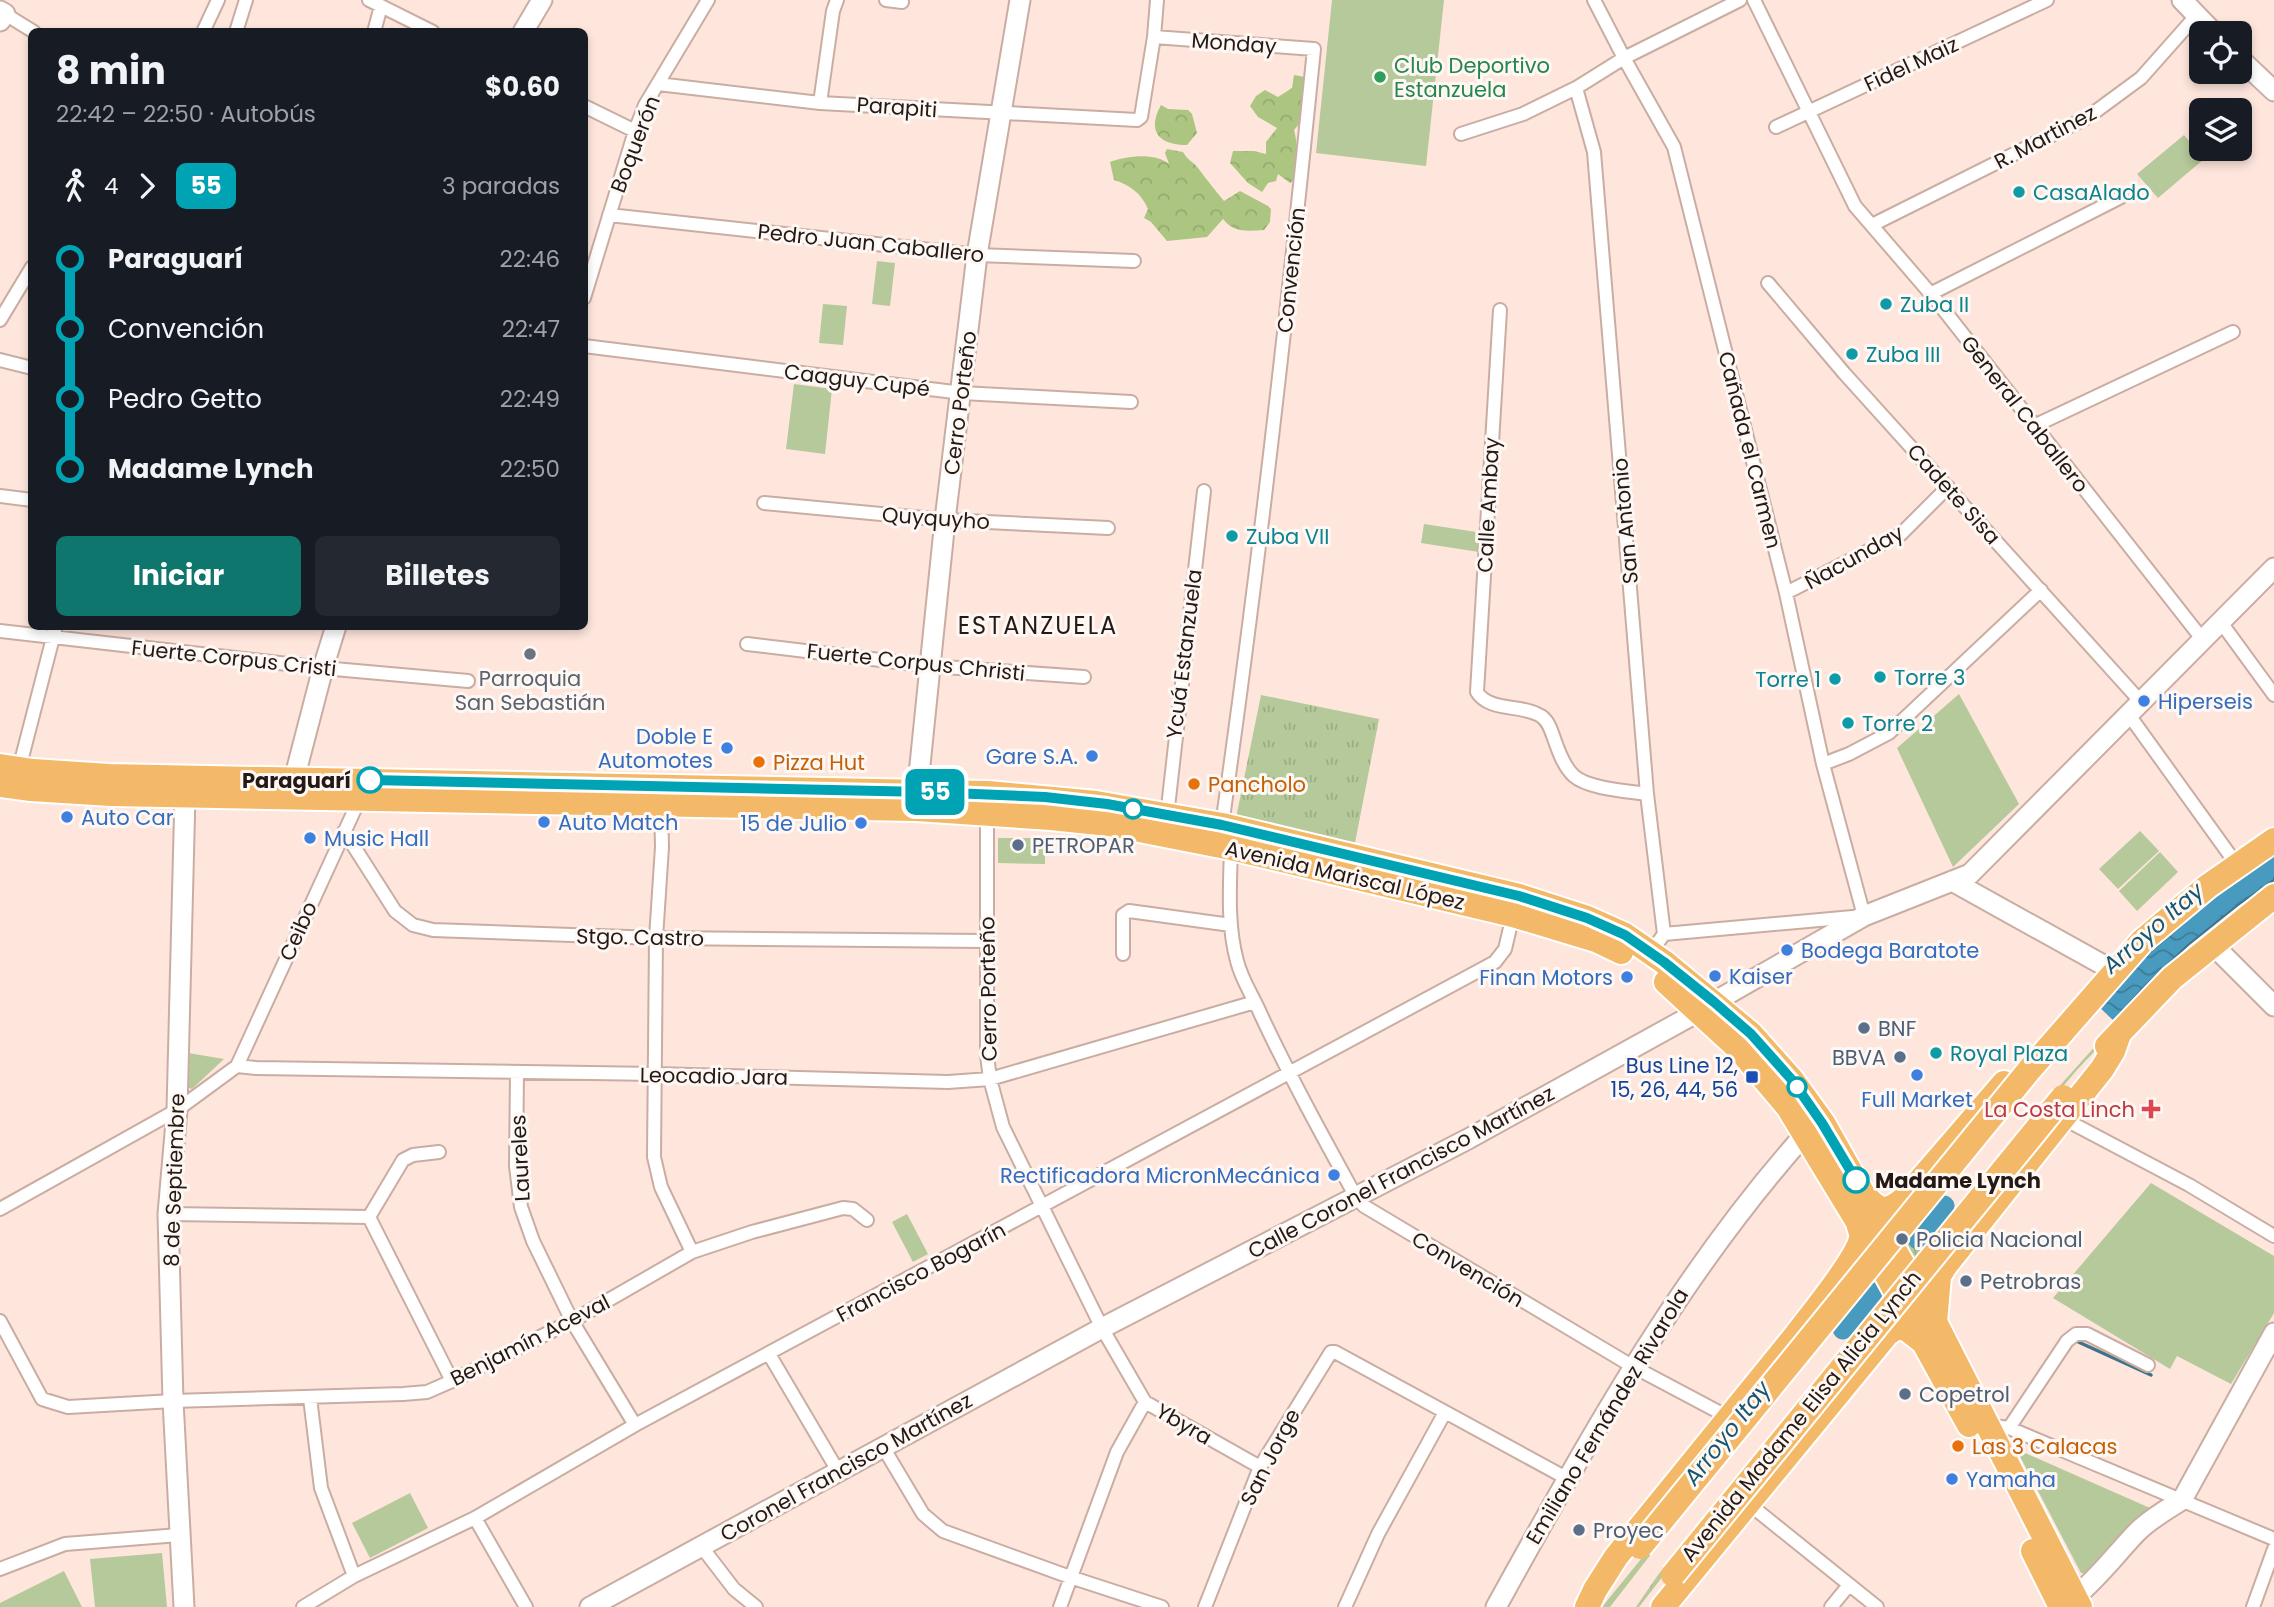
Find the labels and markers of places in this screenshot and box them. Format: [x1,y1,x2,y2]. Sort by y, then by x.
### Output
place label: Club Deportivo Estanzuela [1394,51,1550,104]
marker: Club Deportivo Estanzuela [1372,69,1388,85]
place label: CasaAlado [2033,178,2150,207]
marker: CasaAlado [2011,184,2027,200]
place label: Zuba II [1900,290,1969,319]
marker: Zuba II [1878,296,1894,312]
place label: Zuba III [1866,340,1940,369]
marker: Zuba III [1844,346,1860,362]
place label: Zuba VII [1246,522,1329,551]
marker: Zuba VII [1224,528,1240,544]
marker: Parroquia San Sebastián [522,646,538,662]
place label: Torre 3 [1894,663,1965,692]
place label: Parroquia San Sebastián [455,664,605,717]
place label: Torre 1 [1755,665,1821,694]
marker: Torre 3 [1872,669,1888,685]
marker: Torre 1 [1827,671,1843,687]
place label: Hiperseis [2158,687,2253,716]
marker: Hiperseis [2136,693,2152,709]
place label: Torre 2 [1862,709,1933,738]
marker: Torre 2 [1840,715,1856,731]
place label: Doble E Automotes [598,722,713,775]
marker: Doble E Automotes [719,740,735,756]
place label: Gare S.A. [986,742,1078,771]
place label: Pizza Hut [773,748,865,777]
marker: Gare S.A. [1084,748,1100,764]
marker: Pizza Hut [751,754,767,770]
place label: Paraguarí [242,766,351,795]
marker: Paraguarí [357,767,383,793]
place label: Pancholo [1208,770,1306,799]
marker: Pancholo [1186,776,1202,792]
unlabelled marker [1123,799,1143,819]
place label: Auto Car [81,803,174,832]
place label: Auto Match [558,808,678,837]
marker: Auto Car [59,809,75,825]
place label: 15 de Julio [740,809,847,838]
marker: Auto Match [536,814,552,830]
marker: 15 de Julio [853,815,869,831]
place label: Music Hall [324,824,429,853]
marker: Music Hall [302,830,318,846]
place label: PETROPAR [1032,831,1135,860]
marker: PETROPAR [1010,837,1026,853]
place label: Bodega Baratote [1801,936,1979,965]
marker: Bodega Baratote [1779,942,1795,958]
place label: Kaiser [1729,962,1793,991]
place label: Finan Motors [1479,963,1613,992]
marker: Kaiser [1707,968,1723,984]
marker: Finan Motors [1619,969,1635,985]
place label: BNF [1878,1014,1916,1043]
marker: BNF [1856,1020,1872,1036]
place label: Royal Plaza [1950,1039,2068,1068]
place label: BBVA [1832,1043,1886,1072]
marker: Royal Plaza [1928,1045,1944,1061]
marker: BBVA [1892,1049,1908,1065]
place label: Bus Line 12, 15, 26, 44, 56 [1610,1051,1738,1104]
marker: Full Market [1909,1067,1925,1083]
marker: Bus Line 12, 15, 26, 44, 56 [1744,1069,1760,1085]
unlabelled marker [1787,1077,1807,1097]
place label: Full Market [1861,1085,1973,1114]
place label: La Costa Linch [1984,1095,2135,1124]
marker: La Costa Linch [2141,1099,2161,1119]
place label: Rectificadora MicronMecánica [1000,1161,1320,1190]
place label: Madame Lynch [1875,1166,2041,1195]
marker: Rectificadora MicronMecánica [1326,1167,1342,1183]
marker: Madame Lynch [1843,1167,1869,1193]
place label: Policia Nacional [1916,1225,2083,1254]
marker: Policia Nacional [1894,1231,1910,1247]
place label: Petrobras [1980,1267,2081,1296]
marker: Petrobras [1958,1273,1974,1289]
place label: Copetrol [1919,1380,2010,1409]
marker: Copetrol [1897,1386,1913,1402]
place label: Las 3 Calacas [1972,1432,2118,1461]
marker: Las 3 Calacas [1950,1438,1966,1454]
place label: Yamaha [1966,1465,2056,1494]
marker: Yamaha [1944,1471,1960,1487]
place label: Proyec [1593,1516,1664,1545]
marker: Proyec [1571,1522,1587,1538]

